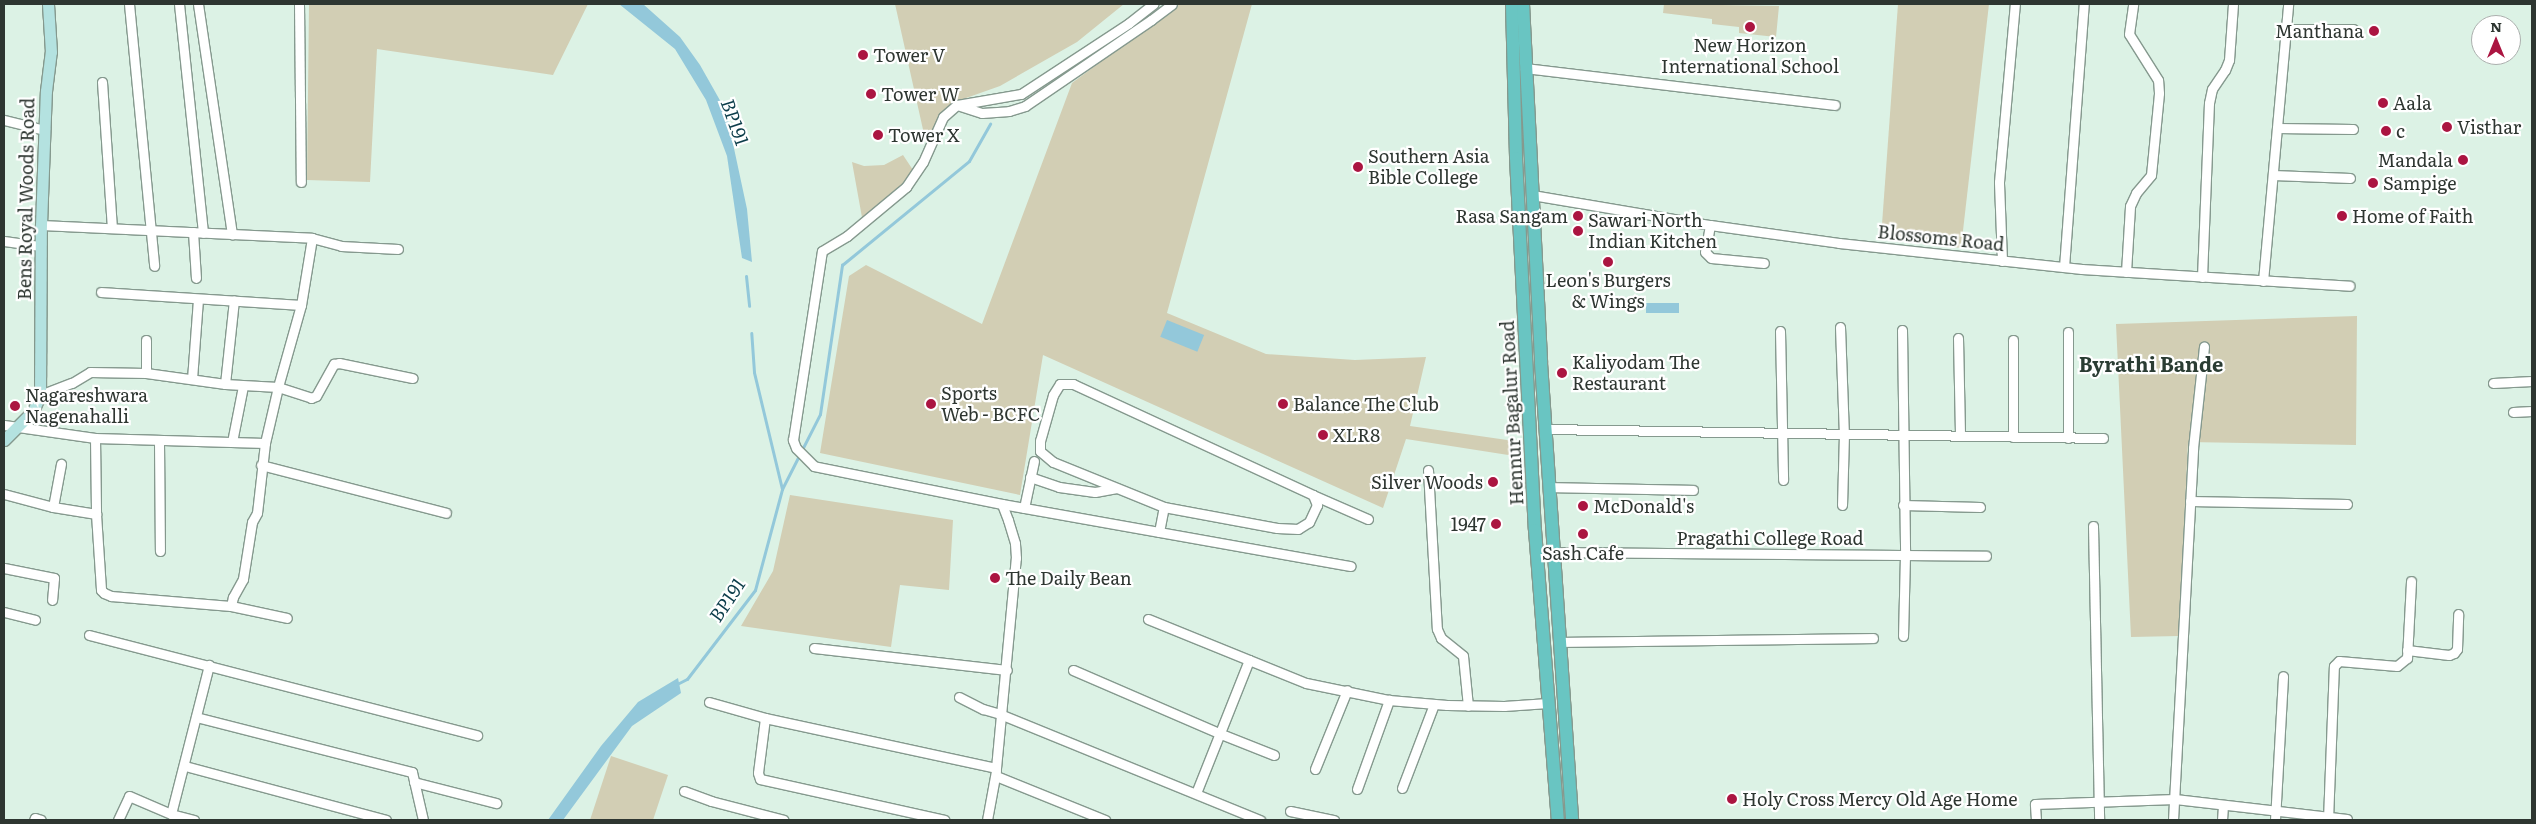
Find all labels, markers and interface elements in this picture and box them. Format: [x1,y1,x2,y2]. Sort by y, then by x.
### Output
north arrow [2471,15,2521,65]
text: N [2490,16,2502,36]
place label: Manthana [2275,20,2364,42]
marker: New Horizon International School [1744,21,1756,33]
marker: Manthana [2368,25,2380,37]
place label: New Horizon International School [1661,35,1839,78]
place label: Tower V [873,44,945,66]
marker: Tower V [857,49,869,61]
place label: Tower W [881,83,960,105]
marker: Tower W [865,88,877,100]
place label: Aala [2393,92,2432,114]
water label: BP191 [716,96,754,148]
marker: Aala [2377,97,2389,109]
street label: Bens Royal Woods Road [13,98,39,300]
place label: Visthar [2457,116,2521,138]
place label: c [2396,120,2405,142]
marker: Visthar [2441,121,2453,133]
place label: Tower X [888,124,960,146]
marker: c [2380,125,2392,137]
marker: Tower X [872,129,884,141]
place label: Southern Asia Bible College [1368,146,1489,188]
place label: Mandala [2378,149,2453,171]
marker: Mandala [2457,154,2469,166]
marker: Southern Asia Bible College [1352,161,1364,173]
place label: Sampige [2383,172,2457,194]
marker: Sampige [2367,177,2379,189]
place label: Rasa Sangam [1455,205,1568,227]
place label: Home of Faith [2352,205,2473,227]
marker: Rasa Sangam [1572,210,1584,222]
place label: Sawari North Indian Kitchen [1588,210,1717,252]
marker: Home of Faith [2336,210,2348,222]
street label: Blossoms Road [1877,221,2005,255]
marker: Sawari North Indian Kitchen [1572,225,1584,237]
marker: Leon's Burgers & Wings [1602,256,1614,268]
place label: Leon's Burgers & Wings [1545,270,1671,312]
street label: Hennur Bagalur Road [1496,320,1528,506]
district label: Byrathi Bande [2079,351,2223,375]
place label: Kaliyodam The Restaurant [1572,352,1700,394]
marker: Kaliyodam The Restaurant [1556,367,1568,379]
place label: Sports Web - BCFC [941,383,1040,426]
place label: Nagareshwara Nagenahalli [25,385,148,428]
place label: Balance The Club [1293,393,1439,415]
marker: Sports Web - BCFC [925,398,937,410]
marker: Balance The Club [1277,398,1289,410]
marker: Nagareshwara Nagenahalli [9,400,21,412]
place label: XLR8 [1333,424,1380,446]
marker: XLR8 [1317,429,1329,441]
place label: Silver Woods [1371,471,1483,493]
marker: Silver Woods [1487,476,1499,488]
place label: McDonald's [1593,495,1694,517]
marker: McDonald's [1577,500,1589,512]
place label: 1947 [1451,513,1486,535]
marker: 1947 [1490,518,1502,530]
street label: Pragathi College Road [1676,527,1864,549]
marker: Sash Cafe [1577,528,1589,540]
place label: Sash Cafe [1542,542,1624,564]
place label: The Daily Bean [1005,567,1132,589]
marker: The Daily Bean [989,572,1001,584]
water label: BP191 [704,574,750,626]
place label: Holy Cross Mercy Old Age Home [1742,788,2018,810]
marker: Holy Cross Mercy Old Age Home [1726,793,1738,805]

